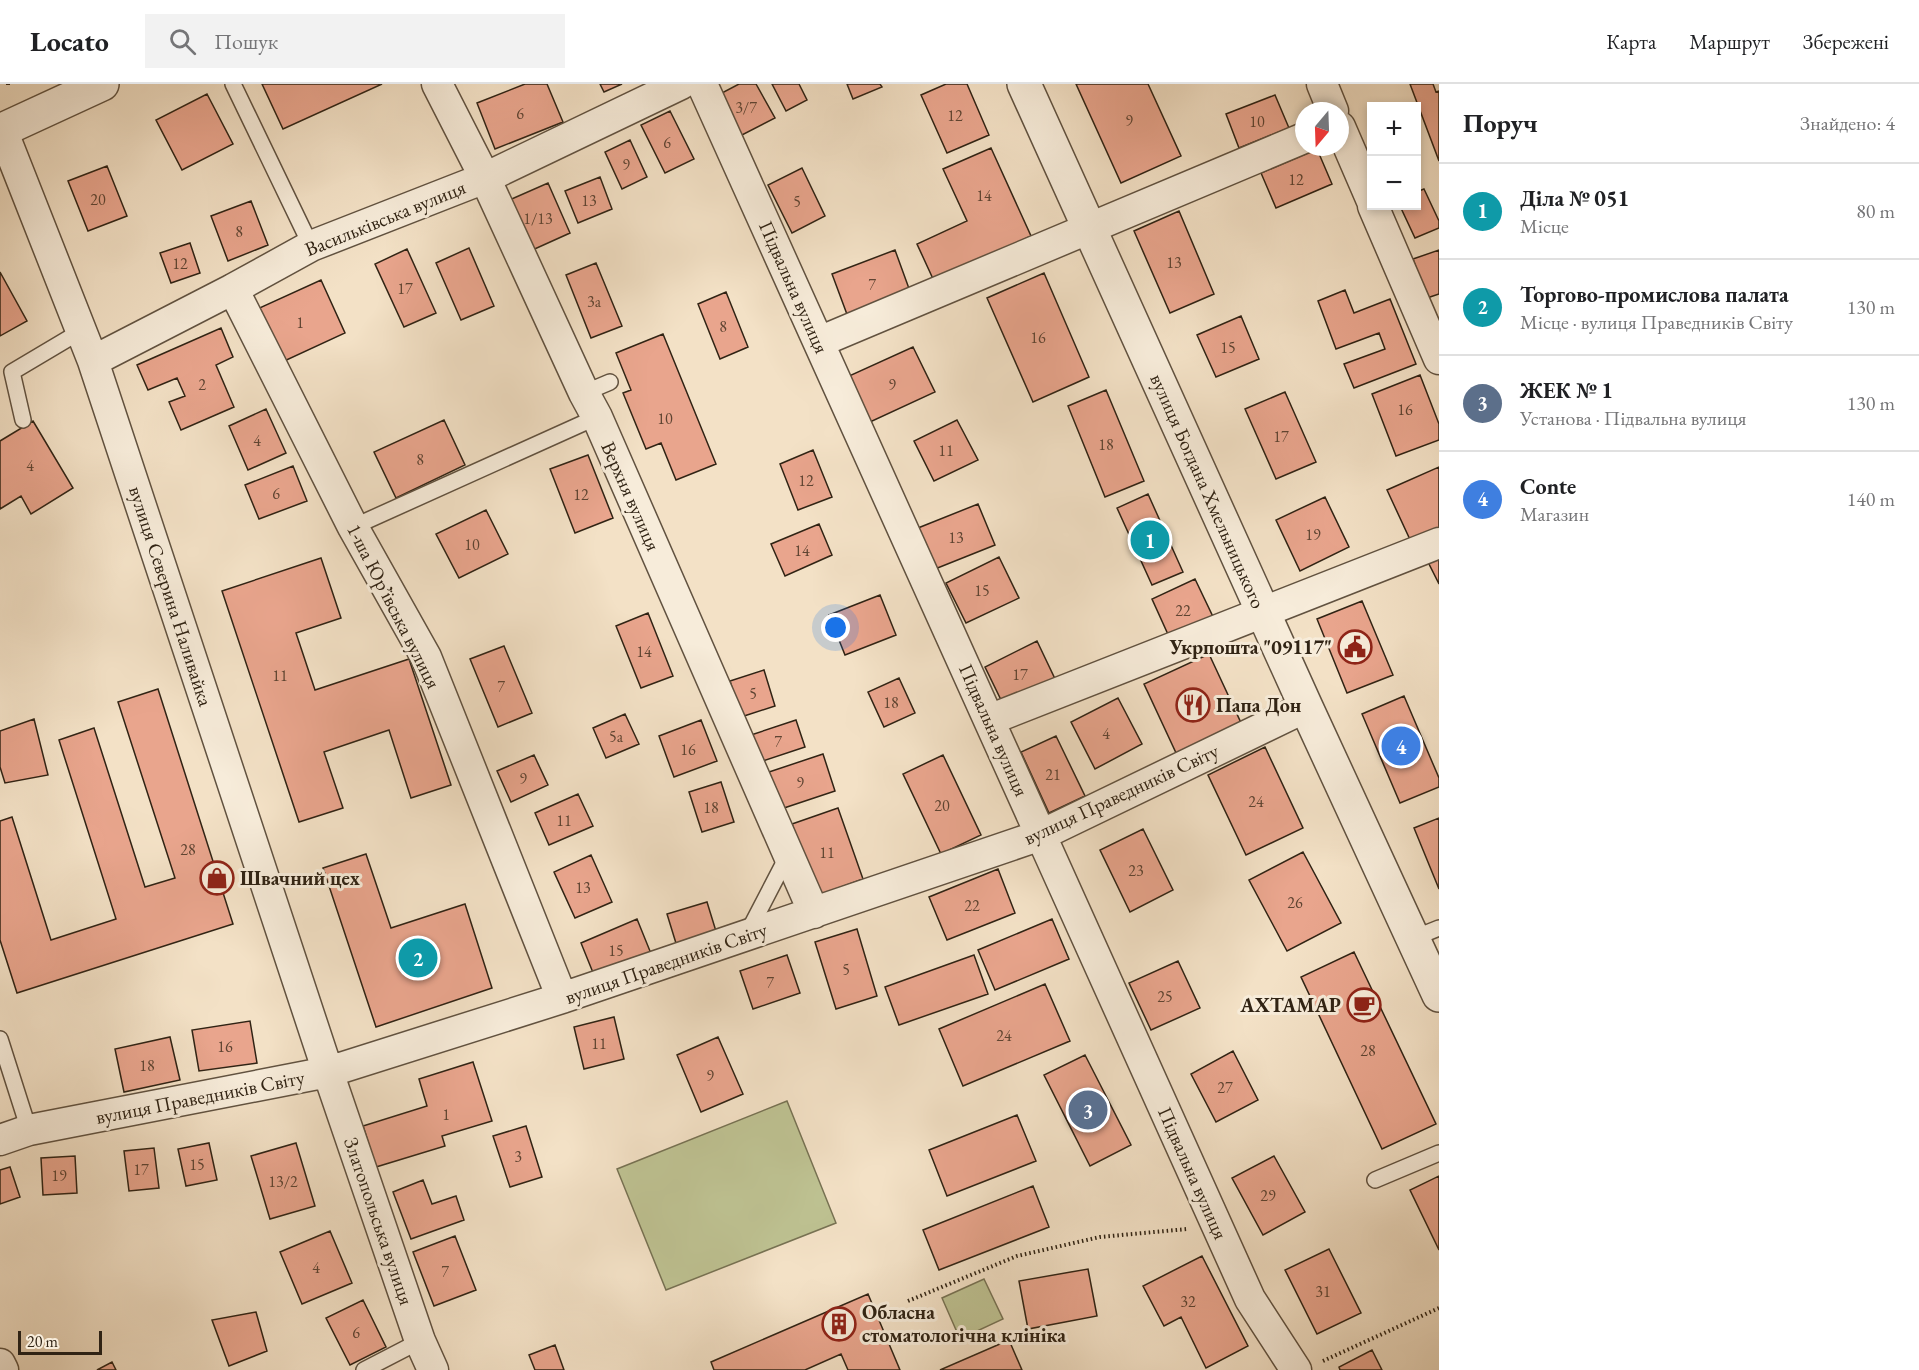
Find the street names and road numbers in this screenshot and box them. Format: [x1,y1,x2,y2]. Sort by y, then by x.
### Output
street label: Васильківська вулиця [301,174,469,262]
street label: Підвальна вулиця [753,217,835,358]
street label: вулиця Богдана Хмельницького [1144,369,1272,613]
street label: Верхня вулиця [595,437,667,555]
street label: вулиця Северина Наливайка [123,483,219,709]
street label: 1-ша Юрʼївська вулиця [341,519,447,693]
street label: Підвальна вулиця [953,660,1035,801]
street label: вулиця Праведників Світу [1019,737,1223,851]
street label: вулиця Праведників Світу [561,916,771,1010]
street label: вулиця Праведників Світу [93,1064,307,1130]
street label: Підвальна вулиця [1152,1103,1234,1244]
street label: Златопольська вулиця [338,1134,420,1308]

